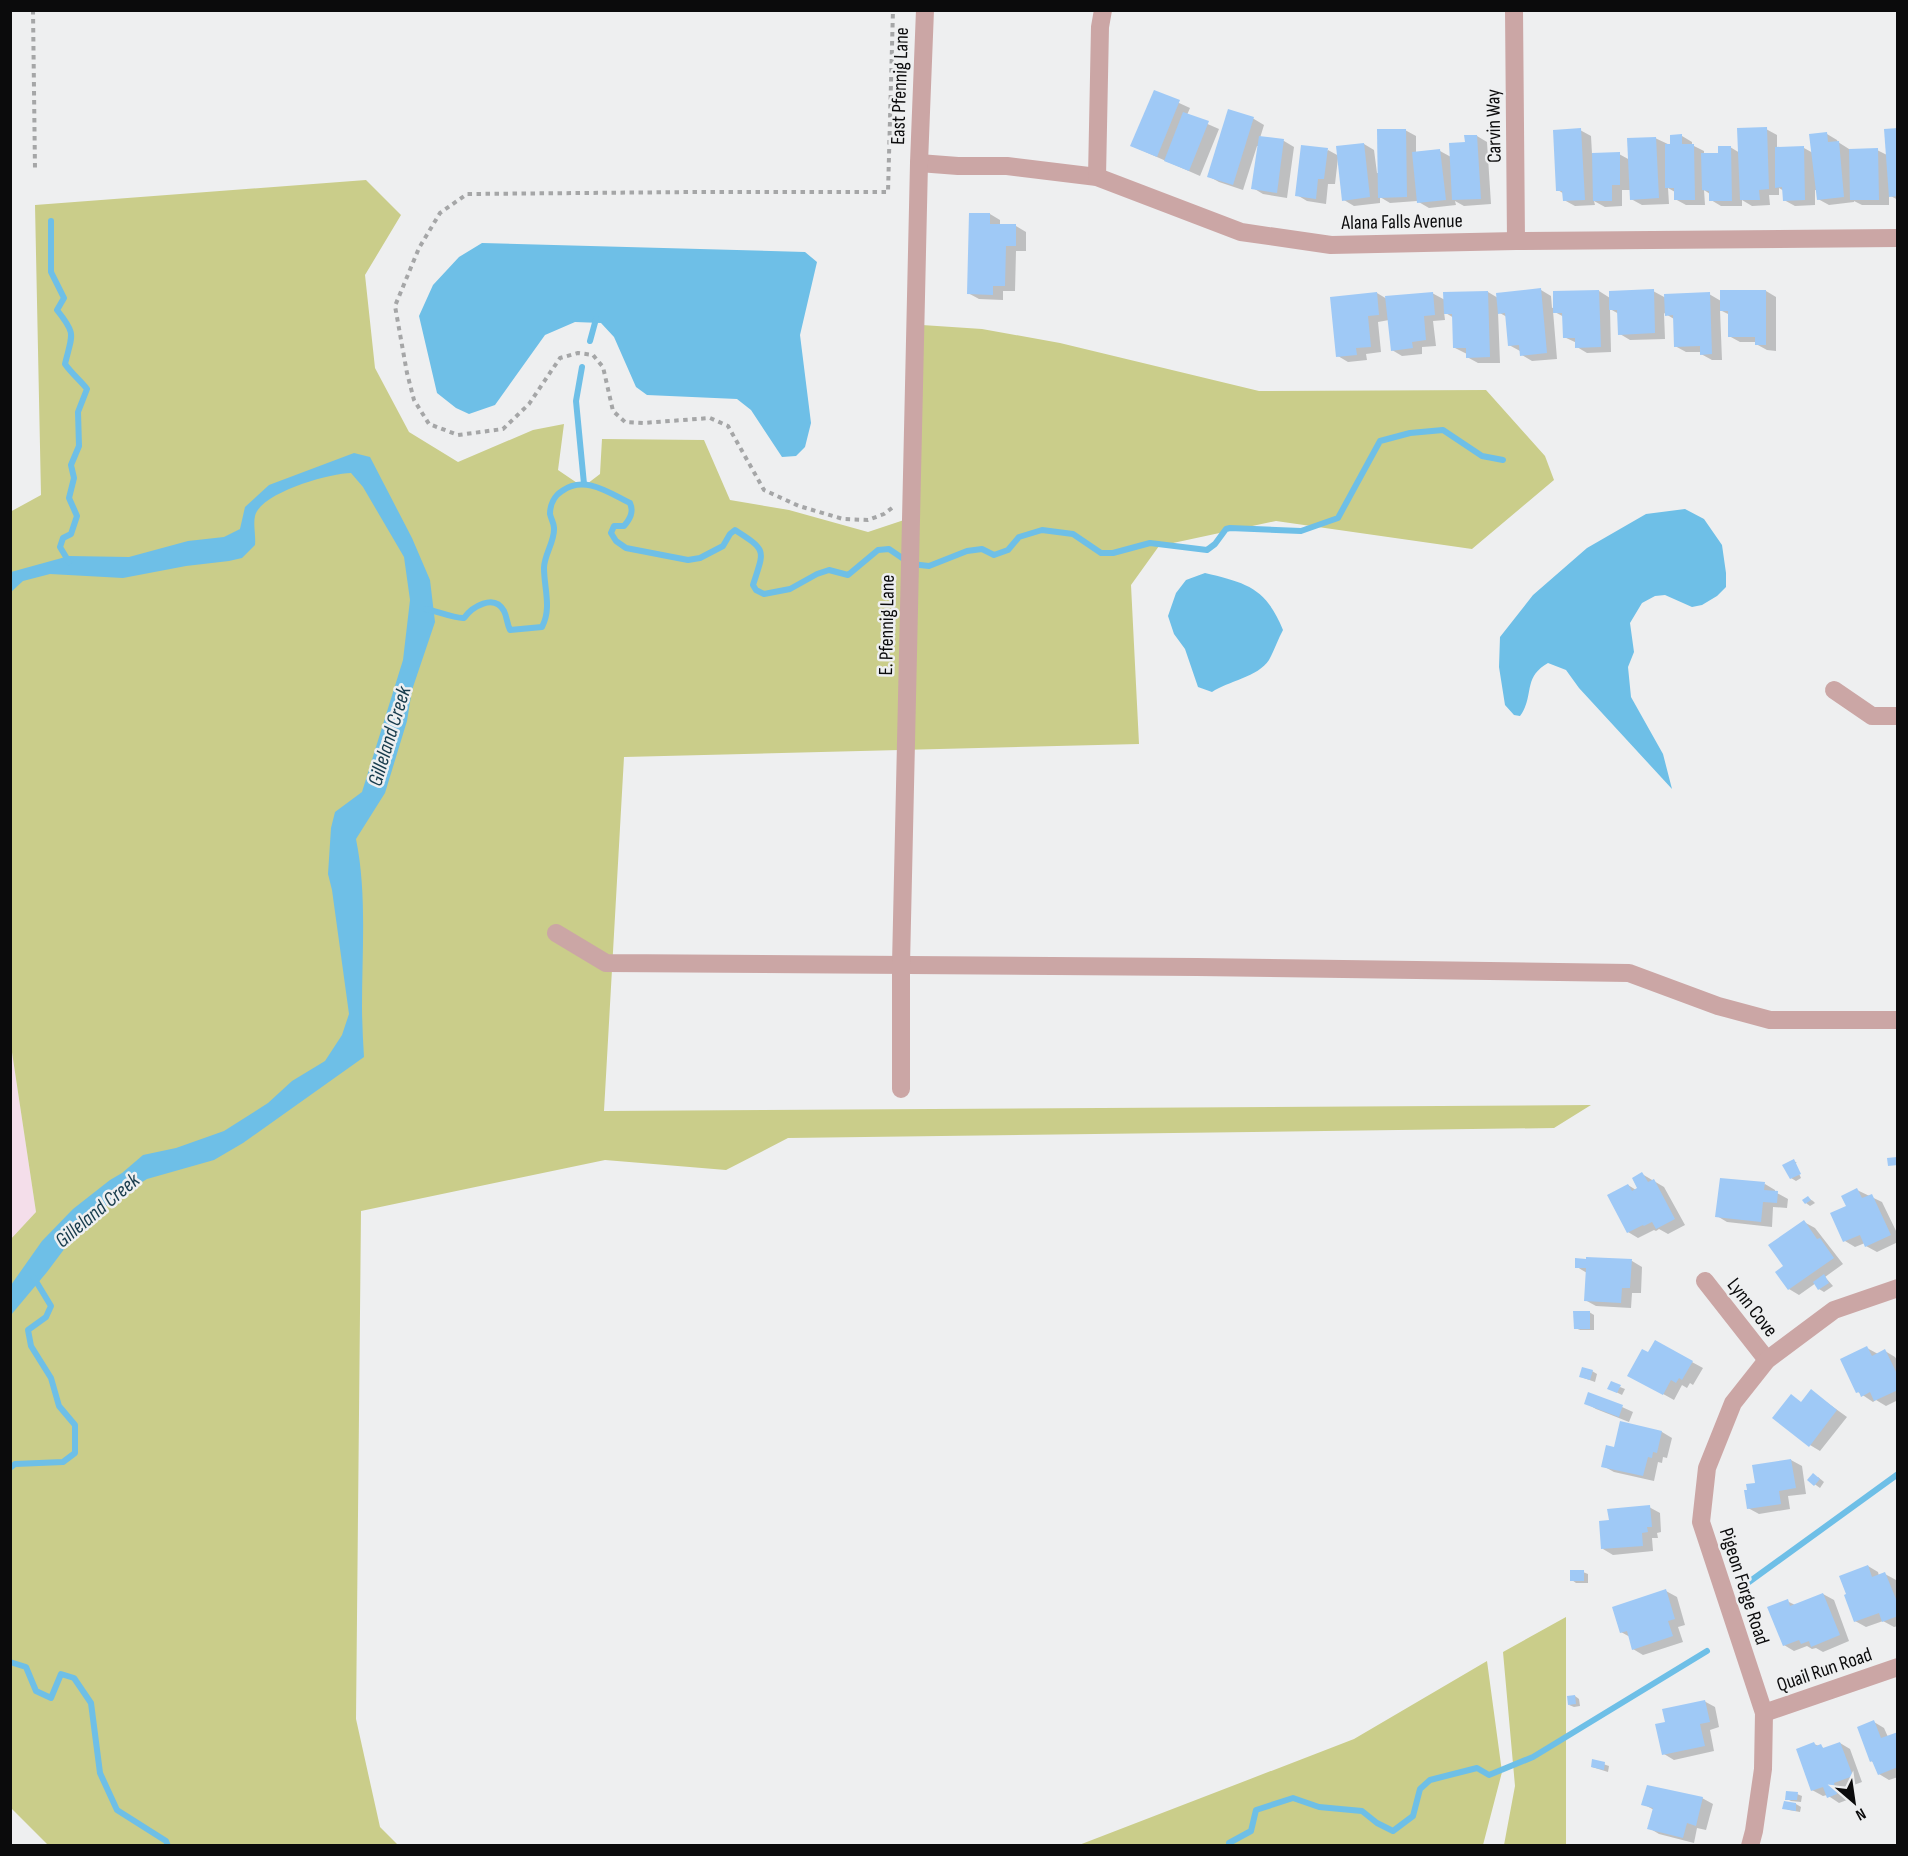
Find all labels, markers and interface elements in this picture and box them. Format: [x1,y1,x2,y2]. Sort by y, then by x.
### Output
street label: East Pfennig Lane [886,27,914,145]
street label: Carvin Way [1481,89,1507,163]
street label: Alana Falls Avenue [1340,209,1463,235]
street label: E. Pfennig Lane [874,574,900,676]
water label: Gilleland Creek [363,682,417,789]
water label: Gilleland Creek [50,1167,146,1253]
street label: Lynn Cove [1722,1273,1783,1342]
street label: Pigeon Forge Road [1714,1525,1774,1648]
street label: Quail Run Road [1774,1642,1875,1697]
north arrow [1824,1772,1884,1832]
text: N [1852,1803,1869,1824]

